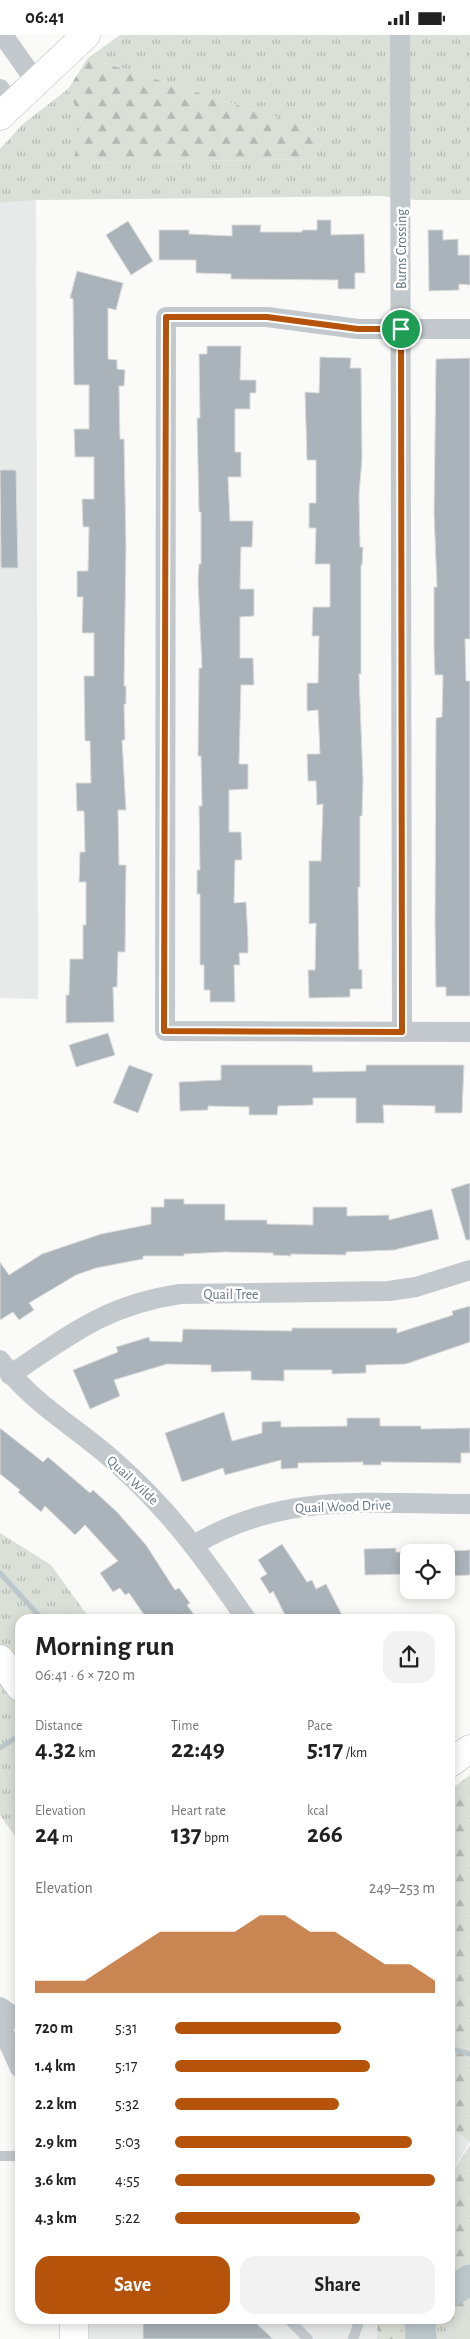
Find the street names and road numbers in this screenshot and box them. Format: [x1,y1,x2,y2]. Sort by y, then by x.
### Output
street label: Burns Crossing [395,209,409,289]
street label: Quail Tree [203,1288,259,1302]
street label: Quail Wilde [104,1454,161,1508]
street label: Quail Wood Drive [295,1498,391,1516]

